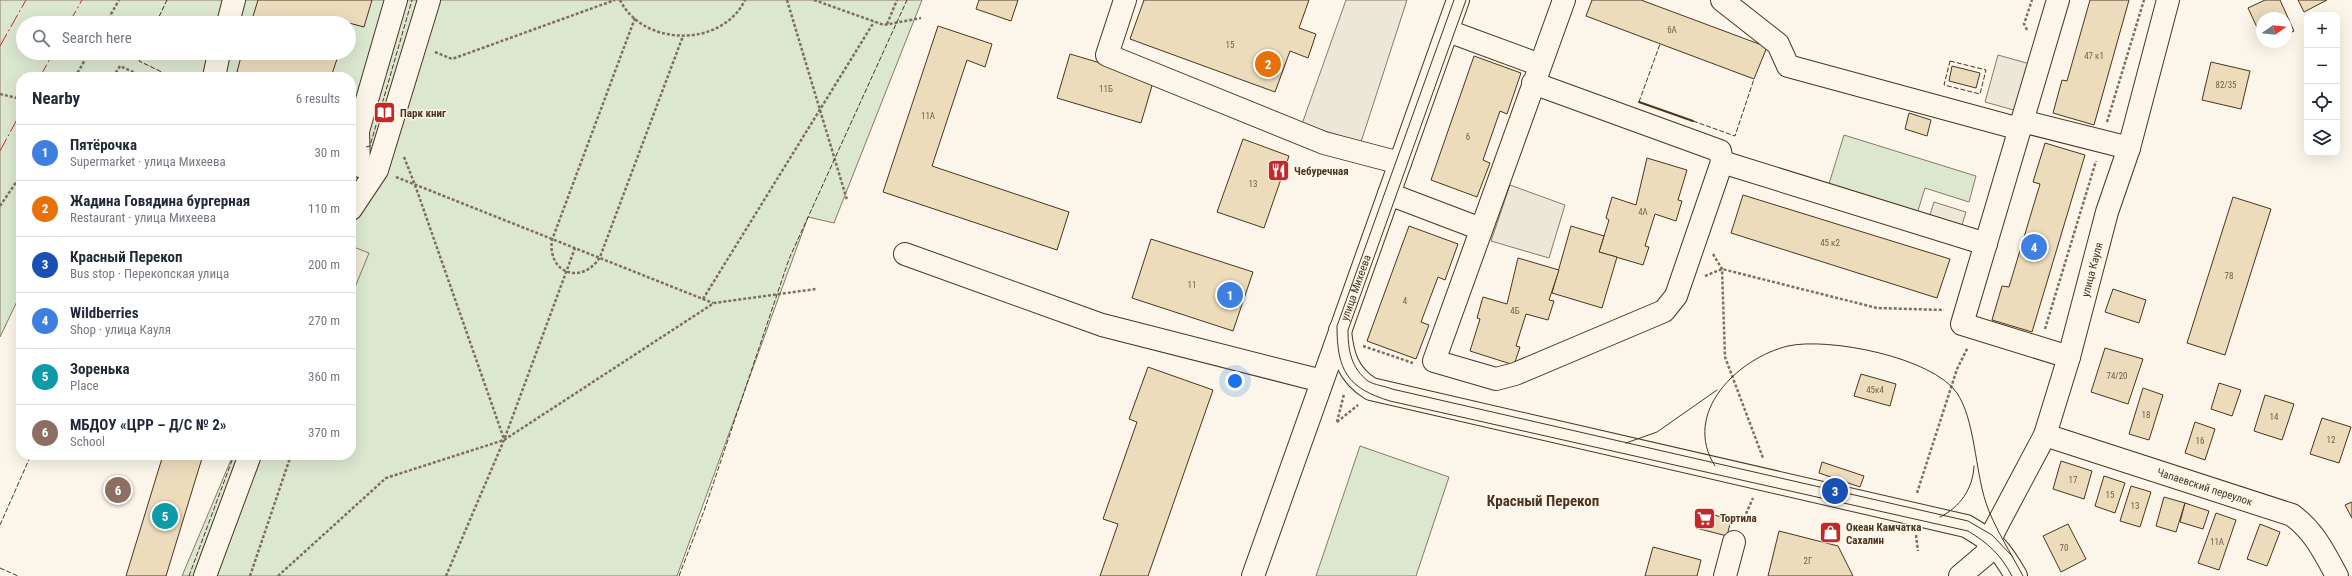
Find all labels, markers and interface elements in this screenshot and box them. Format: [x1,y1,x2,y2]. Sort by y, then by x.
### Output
north arrow [2256,12,2292,48]
map controls [2304,12,2340,156]
button: + [2304,12,2340,48]
search box [16,16,356,60]
house number: 6А [1667,25,1677,35]
icon: search [30,27,52,49]
text: Search here [62,29,132,47]
house number: 15 [1226,40,1235,50]
button: − [2304,48,2340,84]
pin: 2 [1255,49,1281,79]
house number: 47 к1 [2084,51,2104,61]
house number: 82/35 [2215,80,2237,90]
house number: 11Б [1099,84,1113,94]
button: locate [2304,84,2340,120]
text: Nearby [32,88,80,108]
text: 6 results [296,91,340,106]
library icon: Парк книг [372,100,398,126]
place label: Парк книг [400,107,446,120]
house number: 11А [921,111,935,121]
button: layers [2304,120,2340,156]
house number: 6 [1466,132,1470,142]
text: Пятёрочка [70,136,137,154]
text: 1 [42,145,48,160]
text: 30 m [314,145,340,160]
text: Supermarket · улица Михеева [70,154,226,169]
restaurant icon: Чебуречная [1265,158,1291,184]
place label: Чебуречная [1294,165,1349,178]
house number: 13 [1249,179,1257,189]
text: Жадина Говядина бургерная [70,192,250,210]
text: 2 [42,201,48,216]
text: 110 m [308,201,340,216]
house number: 4А [1638,207,1648,217]
text: Restaurant · улица Михеева [70,210,216,225]
pin: 4 [2021,232,2047,262]
house number: 45 к2 [1820,238,1840,248]
street label: улица Кауля [2079,241,2106,298]
text: Красный Перекоп [70,248,182,266]
street label: улица Михеева [1338,253,1374,323]
text: 3 [42,257,48,272]
text: 200 m [308,257,340,272]
text: Bus stop · Перекопская улица [70,266,229,281]
house number: 78 [2225,271,2233,281]
house number: 11 [1188,280,1196,290]
pin: 1 [1217,280,1243,310]
house number: 4 [1403,296,1408,306]
text: Wildberries [70,304,139,322]
house number: 4Б [1510,306,1520,316]
text: 4 [42,313,48,328]
text: 270 m [308,313,340,328]
text: Shop · улица Кауля [70,322,171,337]
text: Зоренька [70,360,130,378]
text: 5 [42,369,48,384]
text: 360 m [308,369,340,384]
your location [1225,371,1245,391]
house number: 74/20 [2106,371,2128,381]
text: Place [70,378,99,393]
house number: 45к4 [1866,385,1884,395]
house number: 18 [2142,410,2150,420]
house number: 14 [2270,412,2279,422]
text: МБДОУ «ЦРР – Д/С № 2» [70,416,227,434]
text: 6 [42,425,48,440]
text: 370 m [308,425,340,440]
text: School [70,434,105,449]
house number: 12 [2327,435,2336,445]
house number: 16 [2196,436,2204,446]
street label: Чапаевский переулок [2155,466,2255,509]
pin: 6 [105,475,131,505]
house number: 17 [2069,475,2078,485]
pin: 3 [1822,476,1848,506]
house number: 15 [2106,490,2115,500]
district label: Красный Перекоп [1487,492,1599,510]
pin: 5 [152,501,178,531]
house number: 13 [2131,501,2139,511]
supermarket icon: Тортила [1692,505,1718,531]
place label: Тортила [1720,512,1757,525]
shop icon: Океан Камчатка Сахалин [1818,520,1844,546]
place label: Океан Камчатка Сахалин [1846,521,1921,547]
house number: 11А [2210,537,2224,547]
house number: 70 [2060,543,2068,553]
house number: 2Г [1804,556,1813,566]

